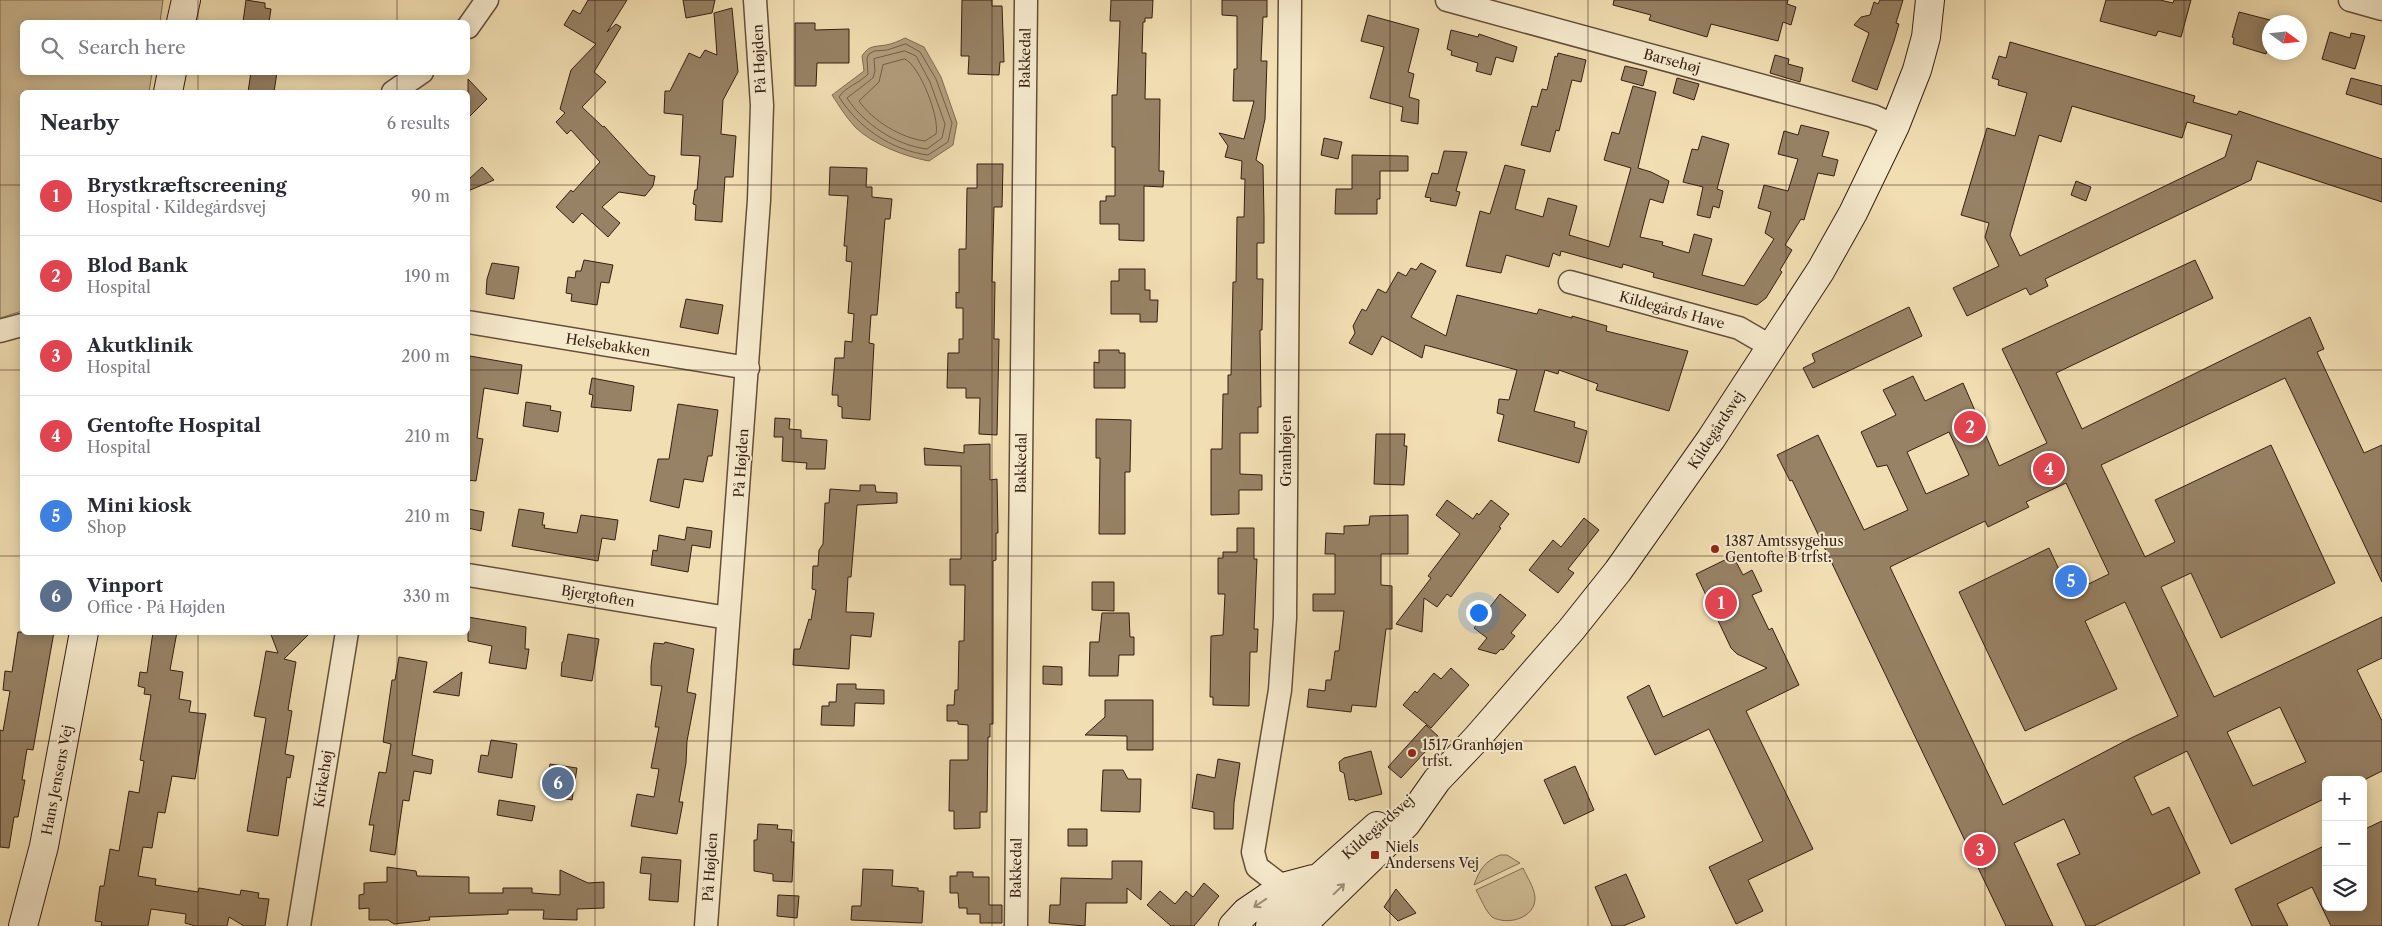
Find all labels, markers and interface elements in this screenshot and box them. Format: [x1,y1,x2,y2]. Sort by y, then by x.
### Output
north arrow [2262,15,2307,60]
search box [20,20,470,75]
street label: På Højden [748,24,770,94]
street label: Bakkedal [1015,27,1035,89]
icon: search [38,34,66,62]
text: Search here [78,36,186,59]
street label: Barsehøj [1641,45,1703,77]
text: Nearby [40,110,119,135]
text: 6 results [387,113,450,133]
text: Brystkræftscreening [87,174,287,197]
text: 1 [52,186,60,206]
text: 90 m [411,186,450,206]
text: Hospital · Kildegårdsvej [87,197,266,217]
text: Blod Bank [87,254,188,277]
text: 2 [51,266,61,286]
text: 190 m [405,266,450,286]
text: Hospital [87,277,151,297]
street label: Kildegårds Have [1617,287,1727,333]
street label: Helsebakken [564,329,652,361]
text: Akutklinik [87,334,193,357]
text: 3 [51,346,61,366]
text: 200 m [401,346,450,366]
text: Hospital [87,357,151,377]
street label: Kildegårdsvej [1684,387,1748,472]
pin: 2 [1954,408,1986,446]
text: Gentofte Hospital [87,414,261,437]
street label: Granhøjen [1277,415,1295,487]
text: 4 [51,426,61,446]
text: 210 m [405,426,450,446]
street label: På Højden [730,427,752,498]
street label: Bakkedal [1011,432,1031,494]
text: Hospital [87,437,151,457]
pin: 4 [2033,450,2065,488]
text: Mini kiosk [87,494,191,517]
text: 5 [52,506,60,526]
text: 210 m [405,506,450,526]
text: Shop [87,517,126,537]
place label: 1387 Amtssygehus Gentofte B trfst. [1725,532,1844,566]
marker: 1387 Amtssygehus Gentofte B trfst. [1709,543,1721,555]
pin: 5 [2055,562,2087,600]
text: Vinport [87,574,163,597]
street label: Bjergtoften [560,581,636,611]
pin: 1 [1705,584,1737,622]
text: 6 [51,586,61,606]
text: 330 m [403,586,450,606]
text: Office · På Højden [87,597,226,617]
your location [1466,600,1492,626]
street label: Hans Jensens Vej [37,723,77,837]
place label: 1517 Granhøjen trfst. [1422,736,1524,770]
marker: 1517 Granhøjen trfst. [1406,747,1418,759]
street label: Kirkehøj [310,749,336,809]
pin: 6 [542,764,574,802]
map controls [2322,776,2367,911]
button: + [2322,776,2367,821]
street label: Kildegårdsvej [1338,791,1418,863]
button: − [2322,821,2367,866]
street label: På Højden [699,831,721,902]
pin: 3 [1964,831,1996,869]
street label: Bakkedal [1006,837,1026,899]
place label: Niels Andersens Vej [1384,838,1479,872]
marker: Niels Andersens Vej [1369,849,1381,861]
button: layers [2322,866,2367,911]
one-way arrow [1333,883,1346,895]
one-way arrow [1253,898,1267,908]

